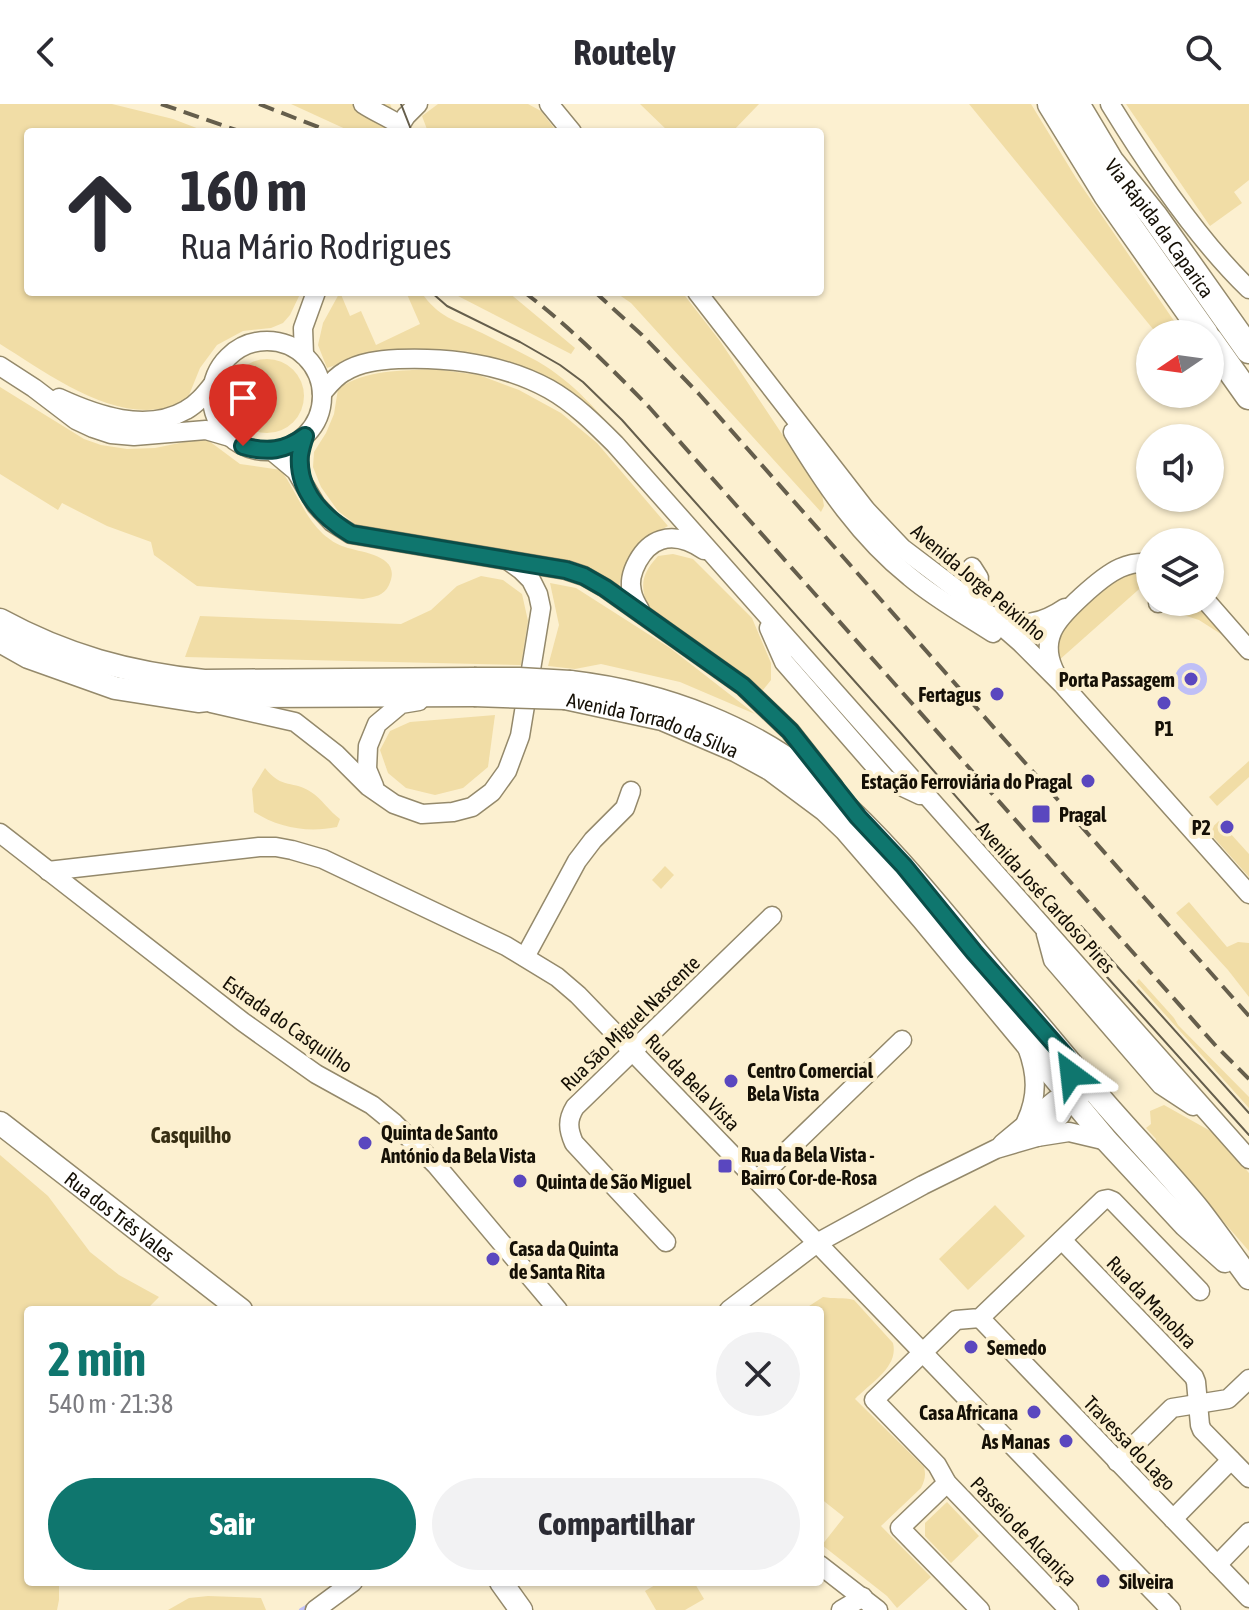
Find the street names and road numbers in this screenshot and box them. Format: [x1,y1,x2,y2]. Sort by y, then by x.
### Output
street label: Via Rápida da Caparica [1101,154,1219,302]
street label: Avenida Jorge Peixinho [907,519,1051,645]
street label: Avenida Torrado da Silva [565,687,742,762]
street label: Avenida José Cardoso Pires [972,817,1120,977]
street label: Rua São Miguel Nascente [556,951,704,1095]
street label: Estrada do Casquilho [219,971,357,1077]
street label: Rua da Bela Vista [641,1029,745,1135]
street label: Rua dos Três Vales [61,1166,180,1266]
street label: Rua da Manobra [1102,1251,1202,1353]
street label: Travessa do Lago [1079,1391,1181,1495]
street label: Passeio de Alcaniça [966,1472,1082,1590]

